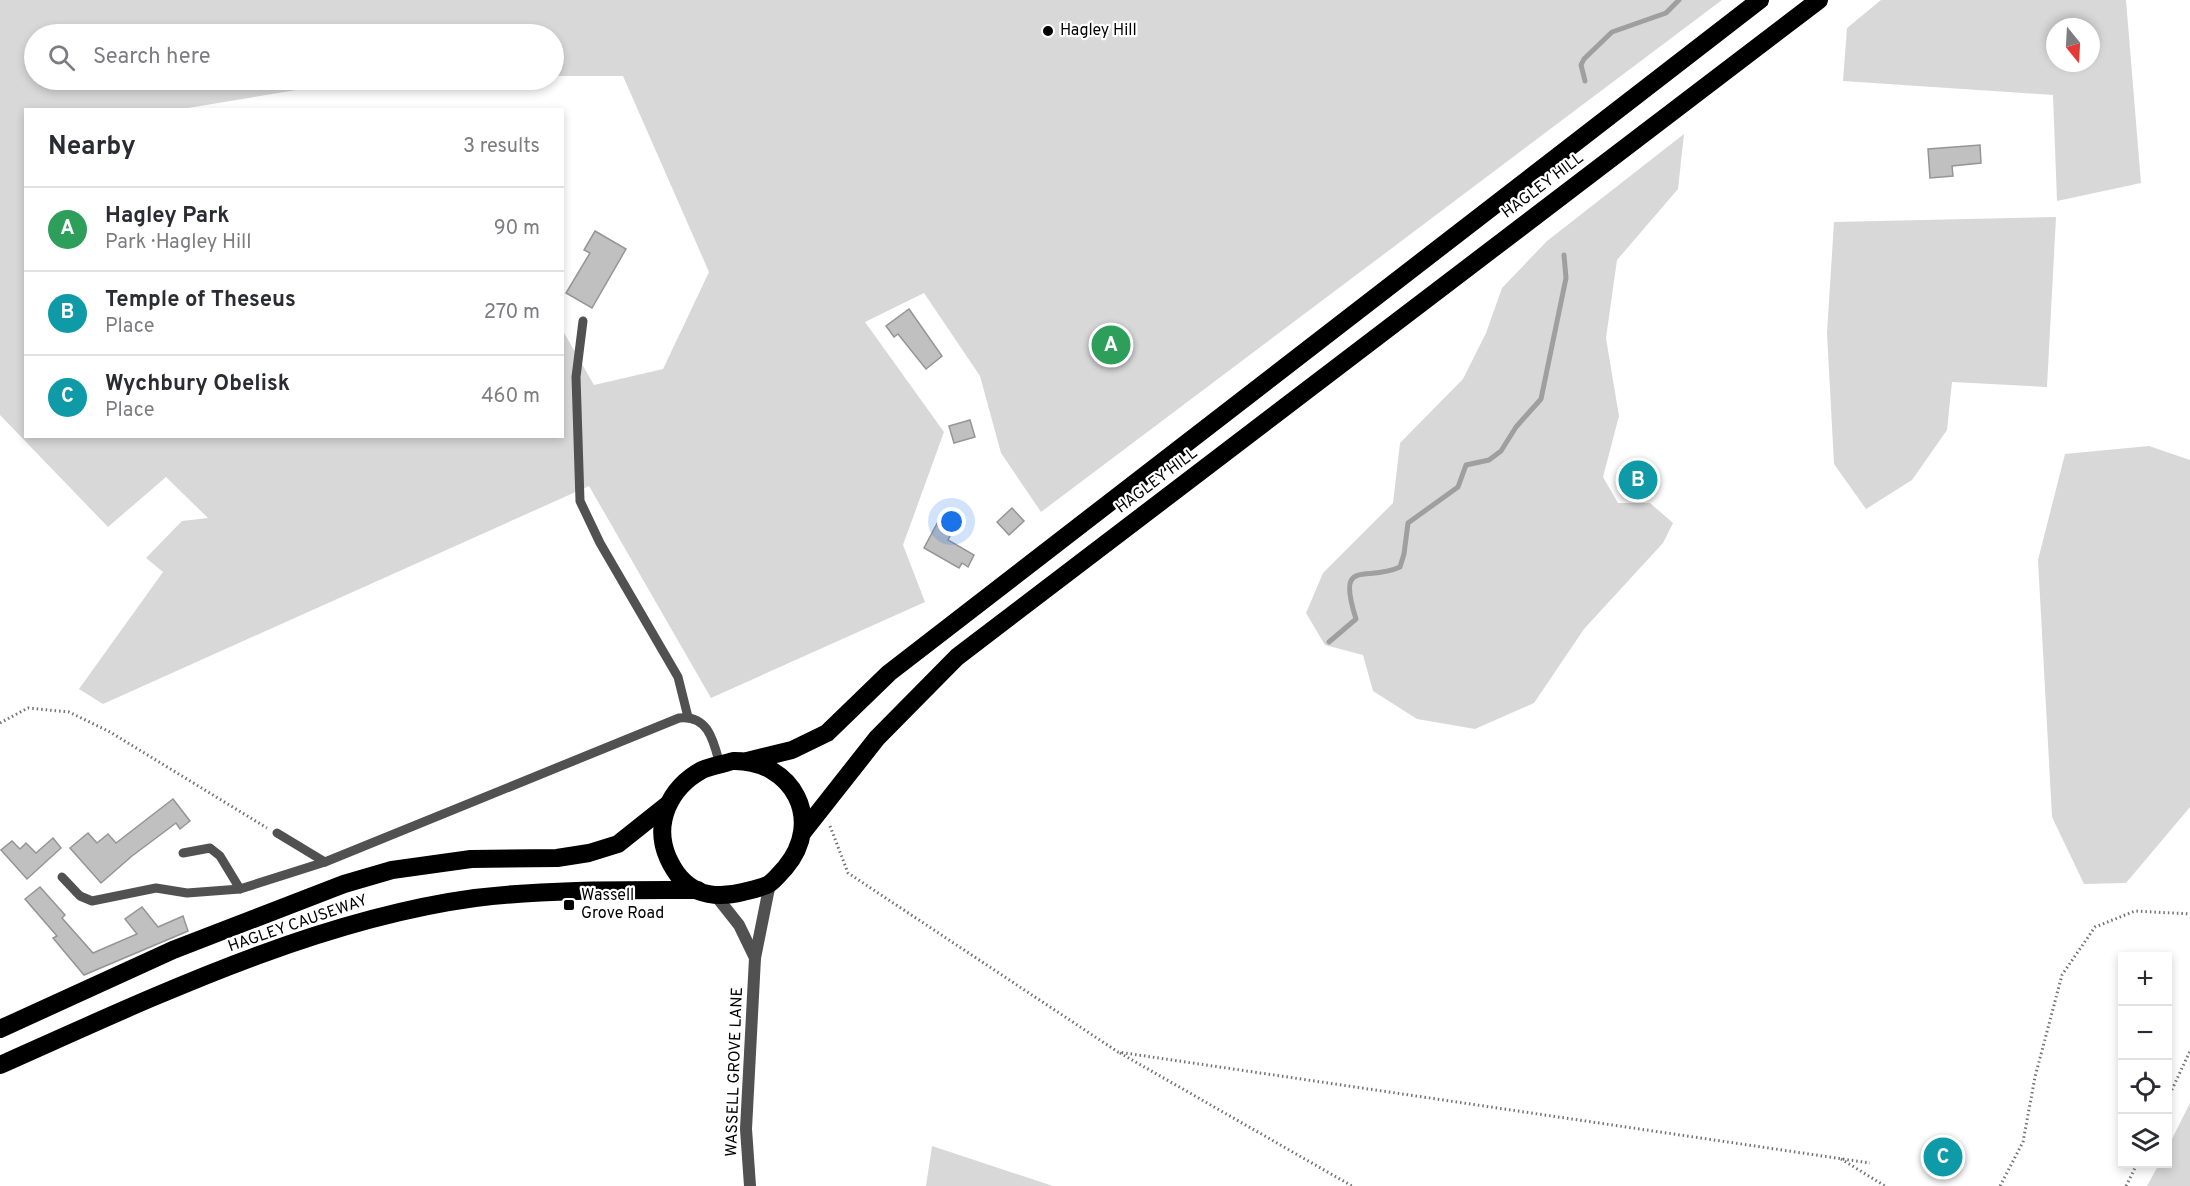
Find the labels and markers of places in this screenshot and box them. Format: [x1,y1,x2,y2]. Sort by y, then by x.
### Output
place label: Hagley Hill [1060,21,1137,41]
marker: Hagley Hill [1041,24,1055,38]
pin: A [1092,322,1130,368]
pin: B [1618,458,1658,502]
place label: Wassell Grove Road [581,886,664,924]
marker: Wassell Grove Road [562,898,576,912]
pin: C [1924,1134,1962,1180]

